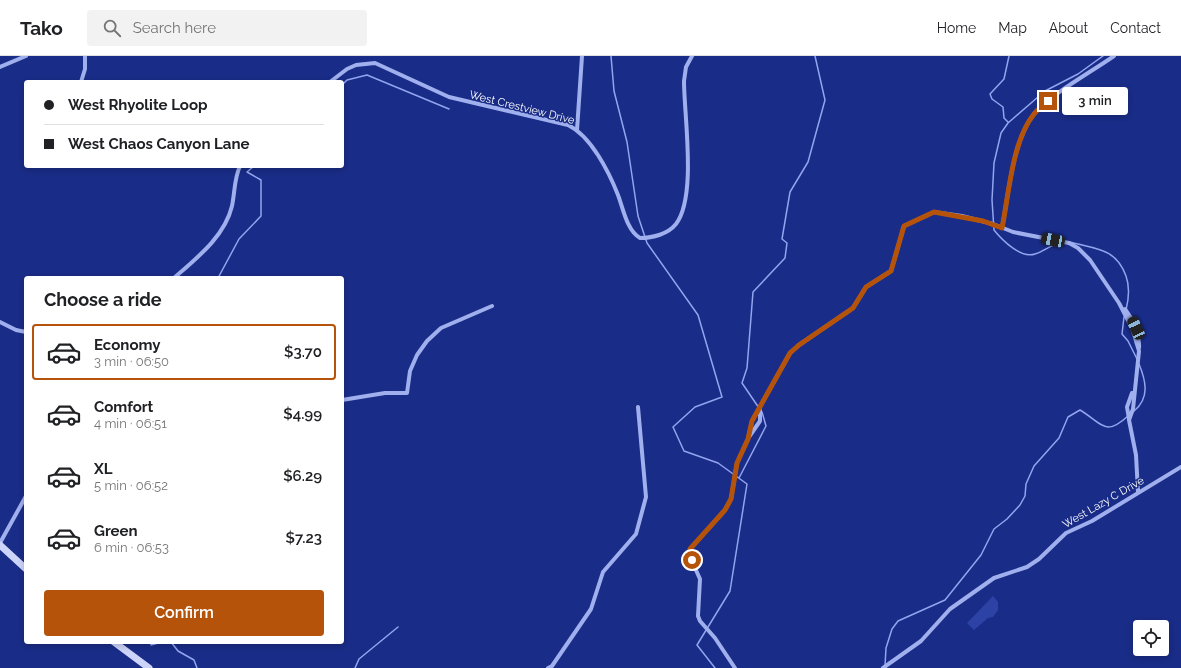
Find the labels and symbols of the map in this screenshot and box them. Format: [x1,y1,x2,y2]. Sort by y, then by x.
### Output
callout: 3 min [1062,87,1128,115]
street label: West Crestview Drive [468,88,576,127]
route end [1039,92,1057,110]
car [1040,232,1066,248]
car [1125,315,1147,341]
street label: West Lazy C Drive [1060,474,1147,531]
route start [683,551,701,569]

